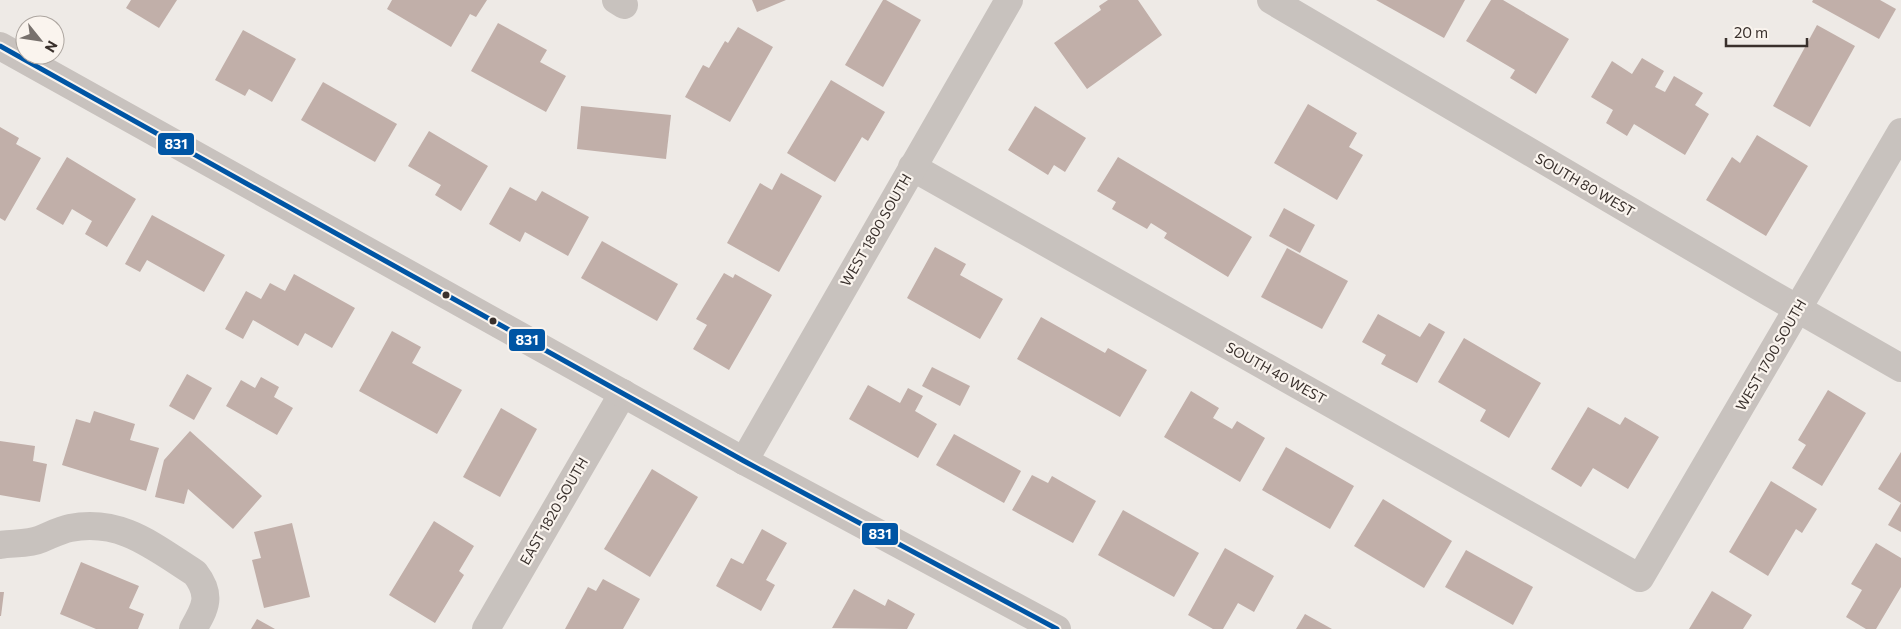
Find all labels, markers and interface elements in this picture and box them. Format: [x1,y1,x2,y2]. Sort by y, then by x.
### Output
north arrow [15,15,65,65]
scale bar [1726,15,1807,47]
text: 20 m [1734,23,1768,41]
text: N [42,38,62,56]
line badge: 831 [157,132,195,156]
text: 831 [164,135,188,152]
street label: SOUTH 80 WEST [1533,149,1638,220]
street label: WEST 1800 SOUTH [836,170,915,289]
unlabelled marker [441,290,451,300]
street label: WEST 1700 SOUTH [1732,296,1809,414]
unlabelled marker [488,316,498,326]
line badge: 831 [508,328,546,352]
text: 831 [515,331,539,348]
street label: SOUTH 40 WEST [1223,338,1329,407]
street label: EAST 1820 SOUTH [516,454,591,567]
line badge: 831 [861,522,899,546]
text: 831 [868,525,892,542]

